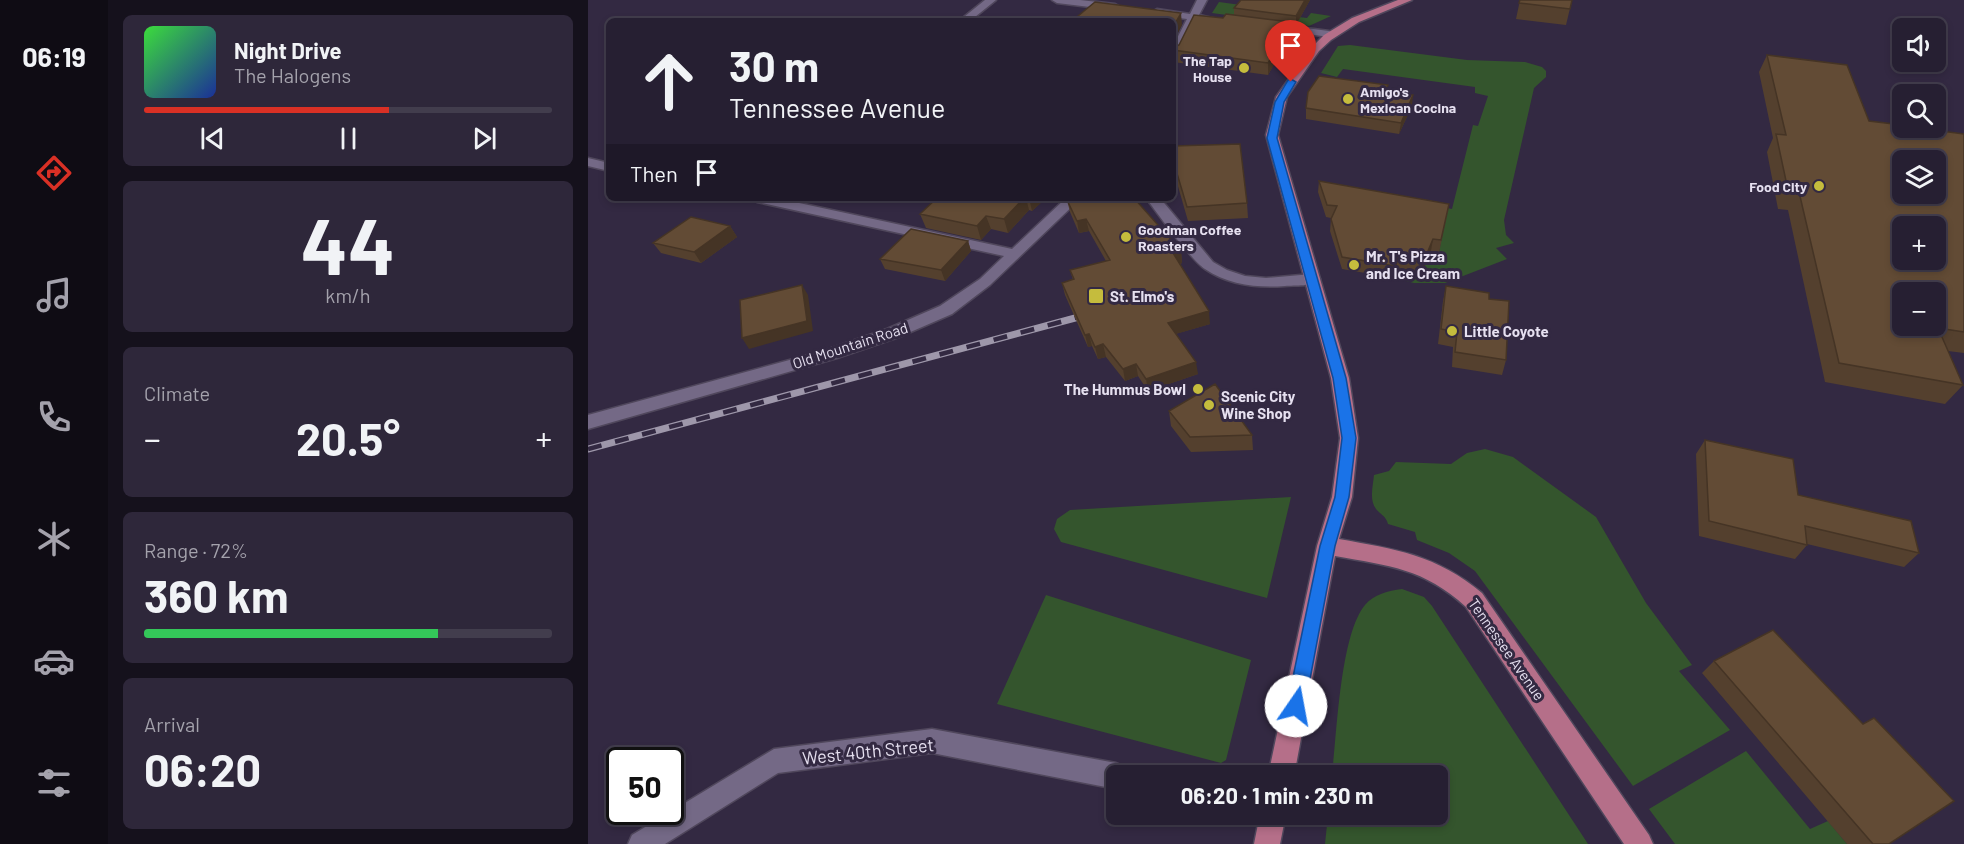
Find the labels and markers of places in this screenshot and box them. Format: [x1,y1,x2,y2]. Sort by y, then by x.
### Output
pin [1265,20,1316,82]
place label: The Tap House [1183,52,1232,85]
marker: The Tap House [1237,61,1251,75]
place label: Amigo's Mexican Cocina [1360,83,1456,116]
marker: Amigo's Mexican Cocina [1341,92,1355,106]
place label: Food City [1749,178,1807,195]
marker: Food City [1812,179,1826,193]
place label: Goodman Coffee Roasters [1138,221,1242,254]
marker: Goodman Coffee Roasters [1119,230,1133,244]
place label: Mr. T's Pizza and Ice Cream [1366,247,1460,282]
marker: Mr. T's Pizza and Ice Cream [1347,258,1361,272]
marker: St. Elmo's [1087,287,1105,305]
place label: St. Elmo's [1110,287,1175,305]
place label: Little Coyote [1464,322,1549,340]
marker: Little Coyote [1445,324,1459,338]
place label: The Hummus Bowl [1064,380,1186,398]
marker: The Hummus Bowl [1191,382,1205,396]
place label: Scenic City Wine Shop [1221,387,1296,422]
marker: Scenic City Wine Shop [1202,398,1216,412]

